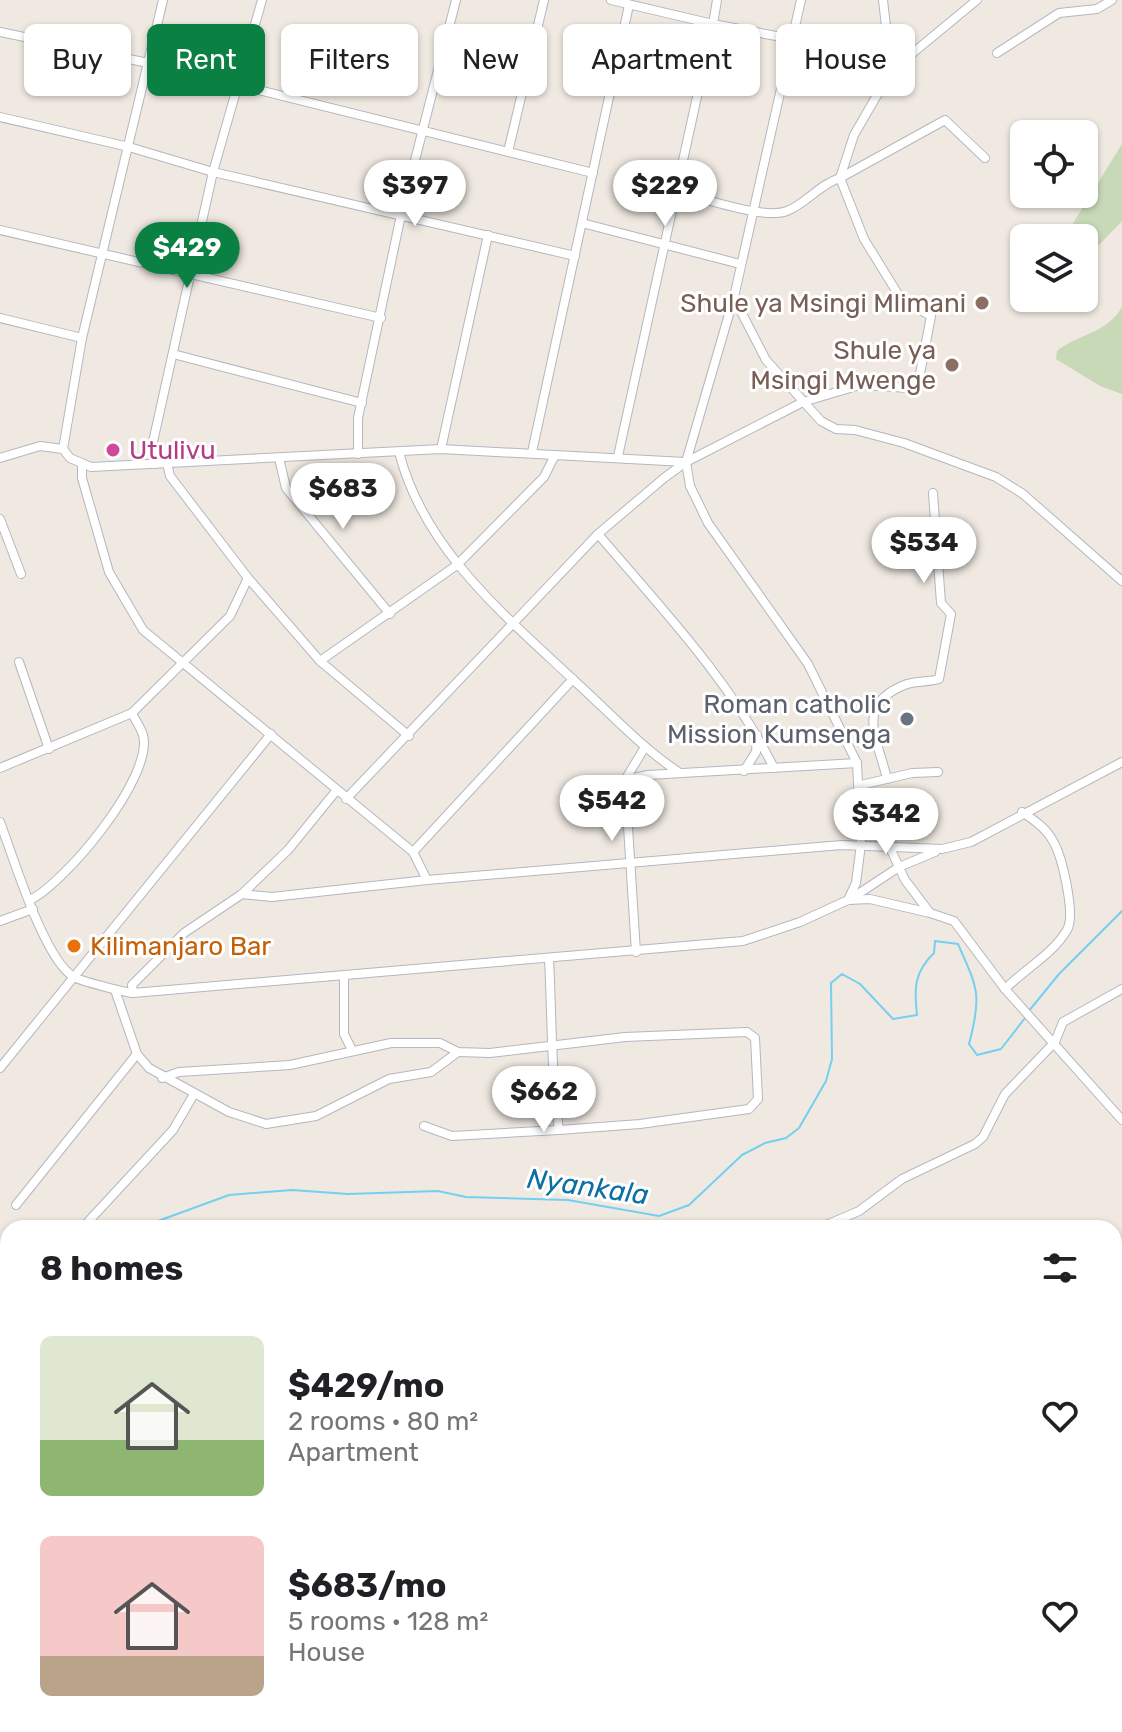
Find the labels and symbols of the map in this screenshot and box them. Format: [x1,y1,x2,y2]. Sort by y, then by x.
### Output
pin: $397 [368,160,462,228]
pin: $229 [618,160,712,228]
pin: $429 [140,222,234,290]
place label: Shule ya Msingi Mlimani [680,288,966,319]
marker: Shule ya Msingi Mlimani [973,294,991,312]
place label: Shule ya Msingi Mwenge [750,335,936,396]
marker: Shule ya Msingi Mwenge [943,356,961,374]
place label: Utulivu [129,435,216,466]
marker: Utulivu [104,441,122,459]
pin: $683 [296,463,390,531]
pin: $534 [877,517,971,585]
place label: Roman catholic Mission Kumsenga [667,689,891,750]
marker: Roman catholic Mission Kumsenga [898,710,916,728]
pin: $542 [565,775,659,843]
pin: $342 [839,788,933,856]
place label: Kilimanjaro Bar [90,931,271,962]
marker: Kilimanjaro Bar [65,937,83,955]
pin: $662 [497,1066,591,1134]
water label: Nyankala [525,1162,651,1211]

